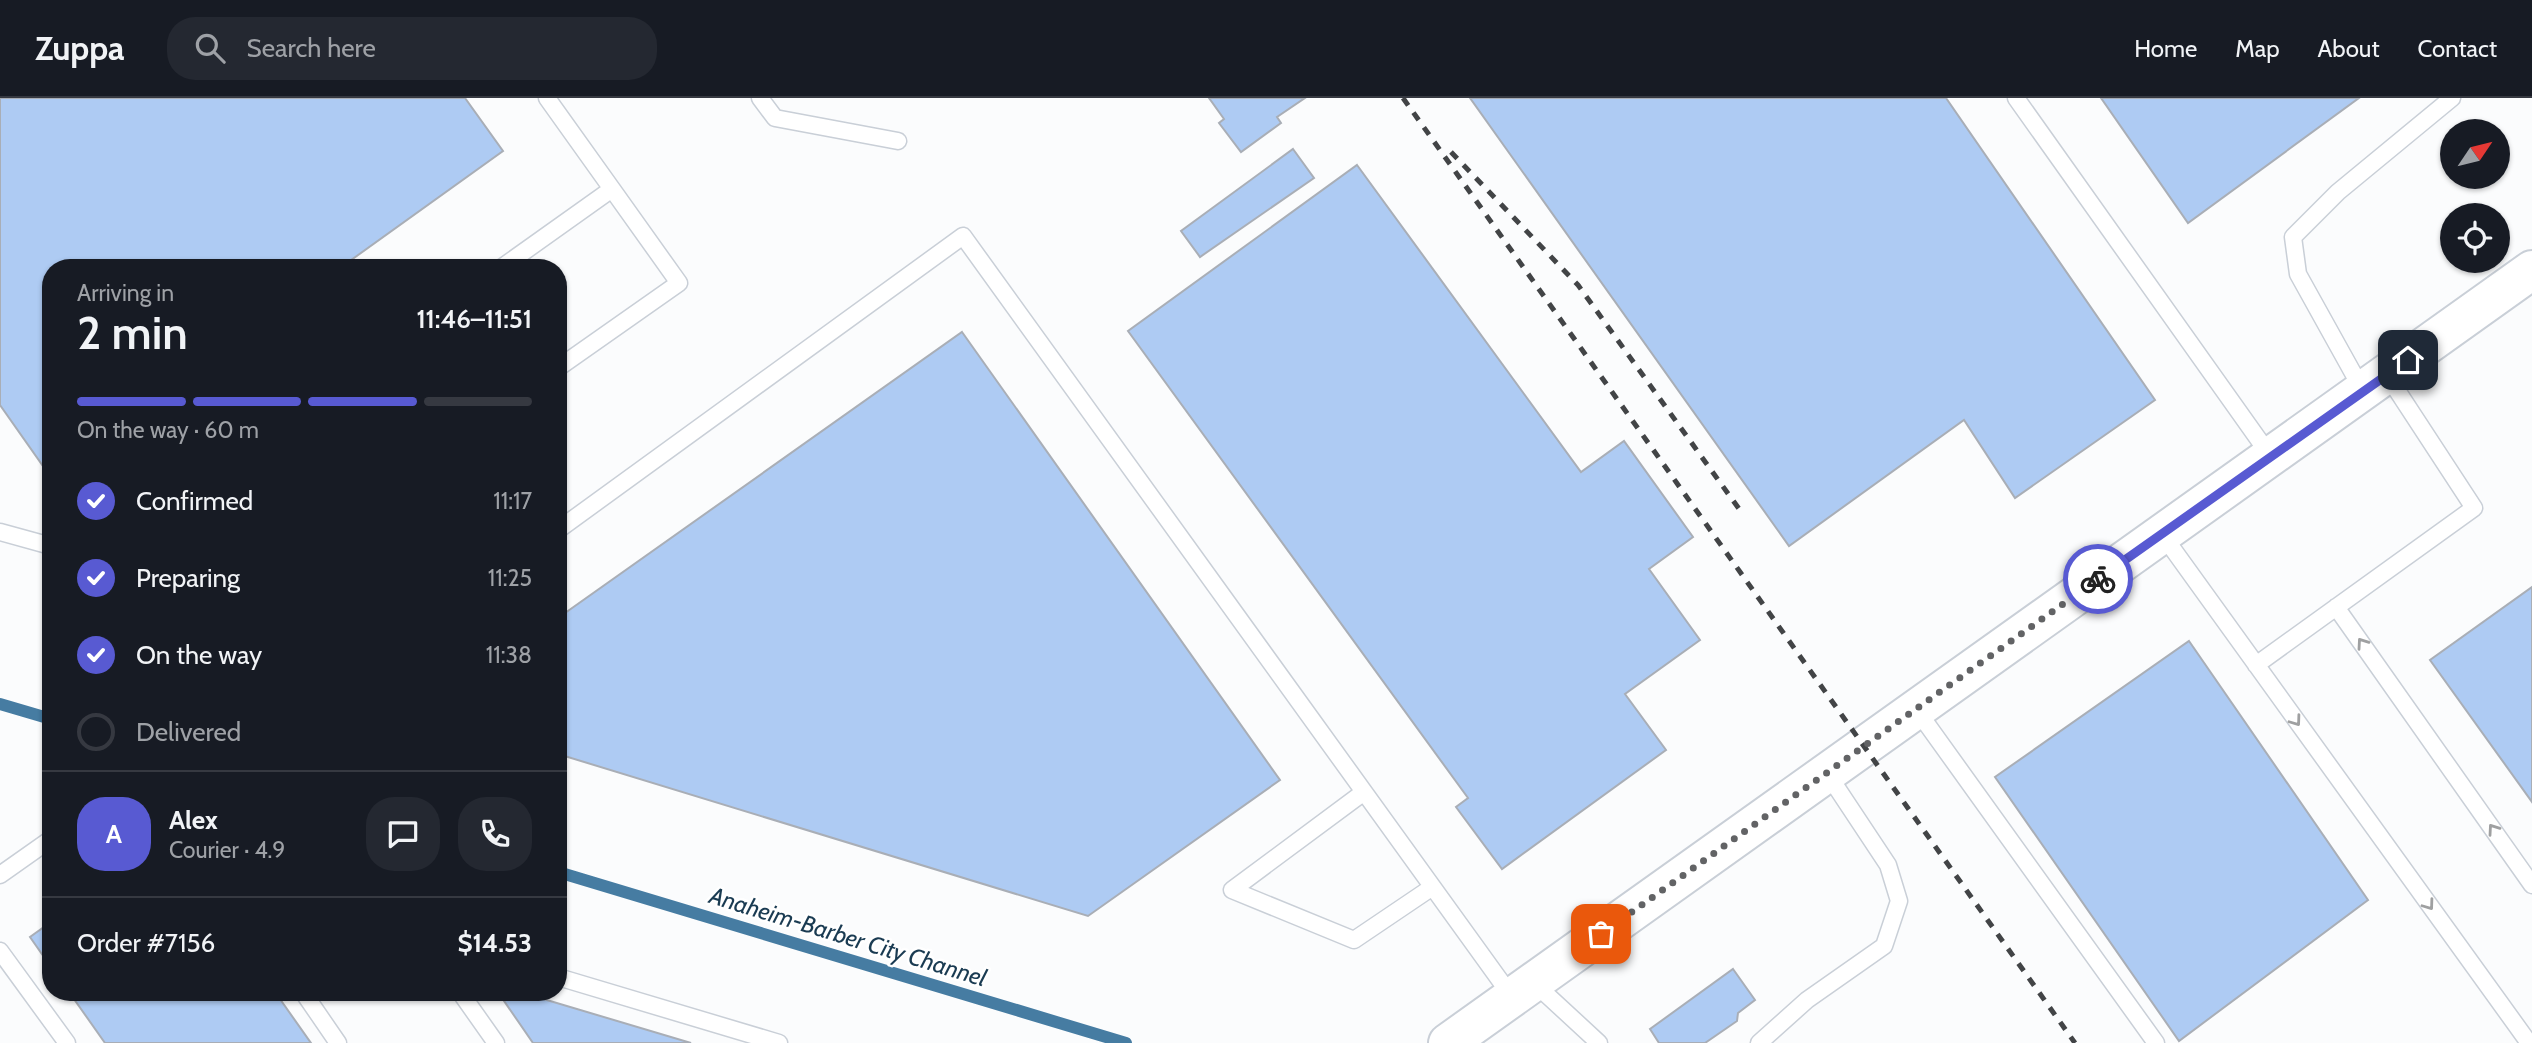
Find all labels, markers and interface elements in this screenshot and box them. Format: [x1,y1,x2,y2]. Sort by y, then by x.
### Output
search box [167,17,657,80]
text: Zuppa [35,28,125,68]
icon: search [191,29,229,67]
text: Search here [247,32,376,64]
text: Home [2134,34,2197,63]
text: Map [2235,34,2280,63]
text: About [2318,34,2380,63]
text: Contact [2418,34,2497,63]
north arrow [2440,119,2510,189]
map controls [2440,119,2510,273]
button: locate [2440,203,2510,273]
text: Arriving in [77,279,174,307]
text: 11:46–11:51 [416,303,532,335]
text: 2 min [77,305,188,361]
pin [2378,330,2438,390]
icon: home [2389,341,2427,379]
text: On the way · 60 m [77,416,259,444]
icon: check [77,482,115,520]
text: Confirmed [136,485,253,517]
text: 11:17 [493,487,532,515]
courier [2063,544,2133,614]
icon: check [77,559,115,597]
icon: bike [2079,560,2117,598]
text: Preparing [136,562,240,594]
text: 11:25 [488,564,532,592]
icon: check [77,636,115,674]
one-way arrow [2358,638,2370,651]
text: On the way [136,639,262,671]
text: 11:38 [486,641,532,669]
one-way arrow [2288,713,2300,726]
text: Delivered [136,716,241,748]
button: chat [366,797,440,871]
button: phone [458,797,532,871]
text: Alex [169,804,218,836]
text: A [106,818,122,850]
one-way arrow [2489,824,2501,837]
text: Courier · 4.9 [169,836,285,864]
water label: Anaheim-Barber City Channel [705,880,990,993]
one-way arrow [2421,897,2434,910]
pin [1571,904,1631,964]
icon: bag [1582,915,1620,953]
text: Order #7156 [77,927,215,959]
text: $14.53 [457,927,532,959]

